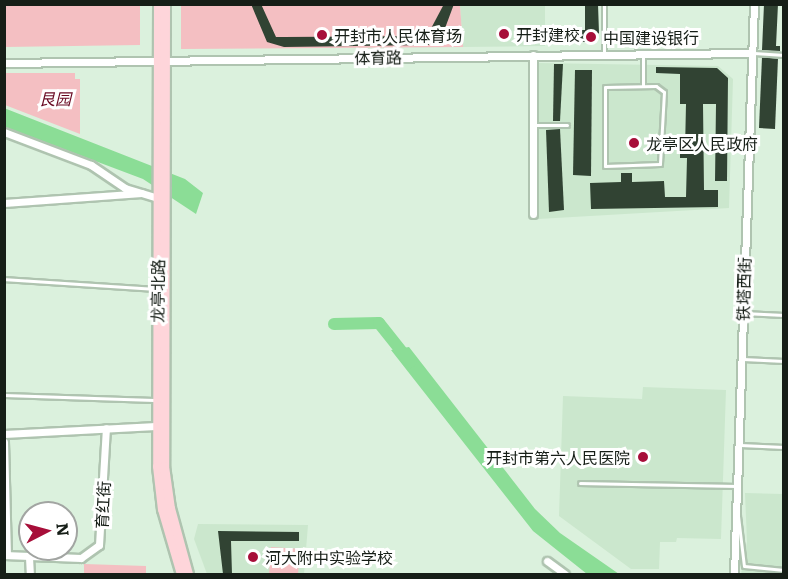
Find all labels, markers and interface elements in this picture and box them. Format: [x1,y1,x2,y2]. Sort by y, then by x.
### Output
place label: 开封建校 [516,24,580,44]
place label: 开封市人民体育场 [334,25,462,45]
marker: 开封建校 [497,27,511,41]
place label: 中国建设银行 [603,27,699,47]
marker: 开封市人民体育场 [315,28,329,42]
marker: 中国建设银行 [584,30,598,44]
street label: 体育路 [354,47,402,67]
park label: 艮园 [39,88,71,108]
place label: 龙亭区人民政府 [646,133,758,153]
marker: 龙亭区人民政府 [627,136,641,150]
street label: 铁塔西街 [732,257,754,321]
street label: 龙亭北路 [147,259,167,323]
place label: 开封市第六人民医院 [486,447,630,467]
marker: 开封市第六人民医院 [634,448,652,466]
street label: 育红街 [91,481,113,529]
north arrow [18,501,78,561]
text: N [51,521,77,537]
place label: 河大附中实验学校 [265,547,393,567]
marker: 河大附中实验学校 [246,550,260,564]

